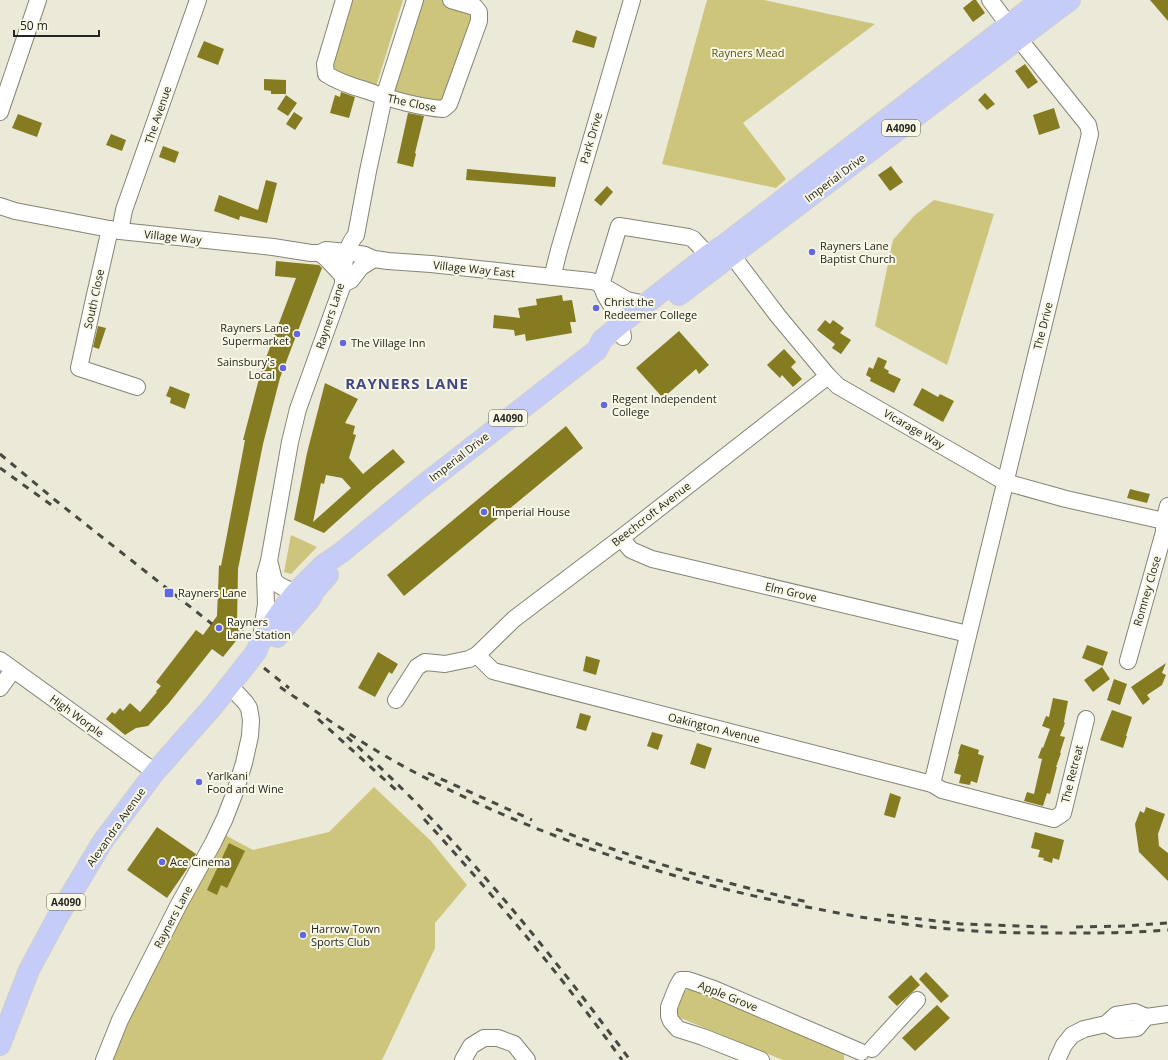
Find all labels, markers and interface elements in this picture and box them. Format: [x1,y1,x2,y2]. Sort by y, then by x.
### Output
scale bar [14,12,99,38]
text: 50 m [20,17,48,34]
park label: Rayners Mead [712,45,784,60]
street label: The Avenue [141,84,174,146]
street label: The Close [386,90,438,115]
street label: Park Drive [576,110,605,165]
road number: A4090 [882,120,920,136]
street label: Imperial Drive [801,150,868,205]
street label: Village Way [144,226,203,247]
place label: Rayners Lane Baptist Church [820,238,896,266]
marker: Rayners Lane Baptist Church [807,247,817,257]
street label: Village Way East [432,257,516,280]
street label: South Close [80,268,107,330]
street label: Rayners Lane [312,281,347,351]
place label: Christ the Redeemer College [604,294,697,322]
street label: The Drive [1029,300,1056,351]
marker: Christ the Redeemer College [591,303,601,313]
place label: Rayners Lane Supermarket [220,320,289,348]
marker: Rayners Lane Supermarket [292,329,302,339]
place label: The Village Inn [351,335,425,350]
marker: The Village Inn [338,338,348,348]
place label: Sainsbury's Local [217,354,275,382]
marker: Sainsbury's Local [278,363,288,373]
district label: RAYNERS LANE [345,373,469,393]
place label: Regent Independent College [612,391,717,419]
marker: Regent Independent College [599,400,609,410]
street label: Vicarage Way [881,405,948,452]
road number: A4090 [489,410,527,426]
street label: Imperial Drive [426,428,492,485]
street label: Beechcroft Avenue [608,478,693,549]
place label: Imperial House [492,504,570,519]
marker: Imperial House [479,507,489,517]
street label: Romney Close [1129,554,1164,628]
street label: Elm Grove [764,578,818,605]
place label: Rayners Lane [178,585,247,600]
marker: Rayners Lane [163,587,175,599]
place label: Rayners Lane Station [227,614,291,642]
marker: Rayners Lane Station [214,623,224,633]
street label: High Worple [47,691,107,740]
street label: Oakington Avenue [667,709,762,746]
street label: The Retreat [1057,743,1086,805]
place label: Yarlkani Food and Wine [207,768,284,796]
marker: Yarlkani Food and Wine [194,777,204,787]
street label: Alexandra Avenue [83,784,148,869]
place label: Ace Cinema [170,854,230,869]
marker: Ace Cinema [157,857,167,867]
street label: Rayners Lane [150,883,195,951]
road number: A4090 [47,894,85,910]
place label: Harrow Town Sports Club [311,921,380,949]
marker: Harrow Town Sports Club [298,930,308,940]
street label: Apple Grove [696,977,760,1014]

